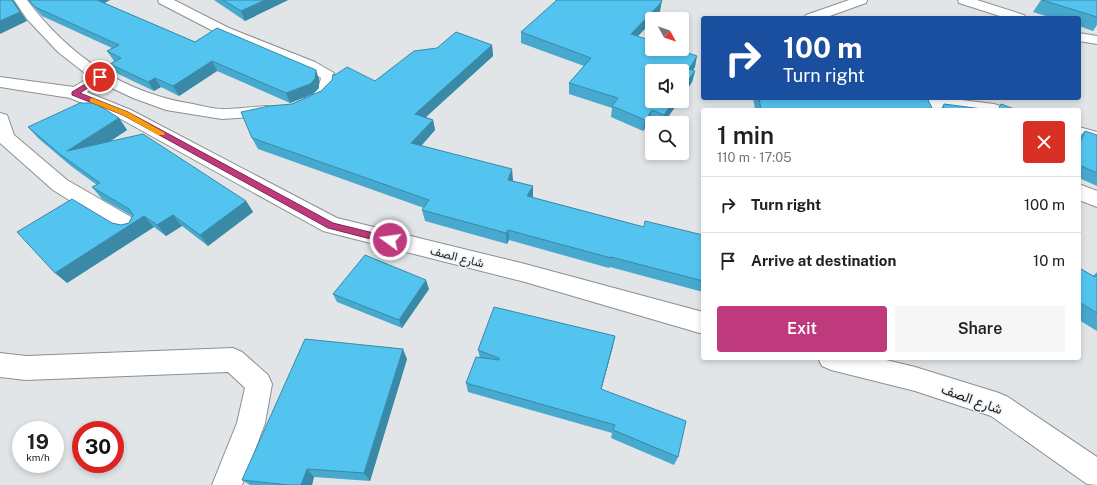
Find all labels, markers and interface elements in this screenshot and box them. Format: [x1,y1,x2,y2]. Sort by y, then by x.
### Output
north arrow [645,12,689,56]
map controls [645,12,689,160]
text: 100 m [783,31,862,64]
icon: right [717,32,769,84]
pin [83,60,117,94]
button: sound [645,64,689,108]
text: Turn right [783,65,865,86]
icon: arrive [89,66,111,88]
button: search [645,116,689,160]
text: 1 min [717,121,774,149]
button: close [1023,121,1065,163]
text: 110 m · 17:05 [717,150,791,165]
icon: right [717,194,739,216]
text: Turn right [751,196,821,213]
text: 100 m [1024,196,1065,213]
position arrow [369,219,411,261]
street label: شارع الصف [428,244,485,272]
icon: arrive [717,250,739,272]
text: Arrive at destination [751,252,896,269]
text: 10 m [1033,252,1065,269]
button: Exit [717,306,887,352]
button: Share [895,306,1065,352]
street label: شارع الصف [938,381,1005,420]
speed limit sign: 30 [72,421,124,473]
text: 19 [27,430,49,454]
text: km/h [26,451,50,463]

